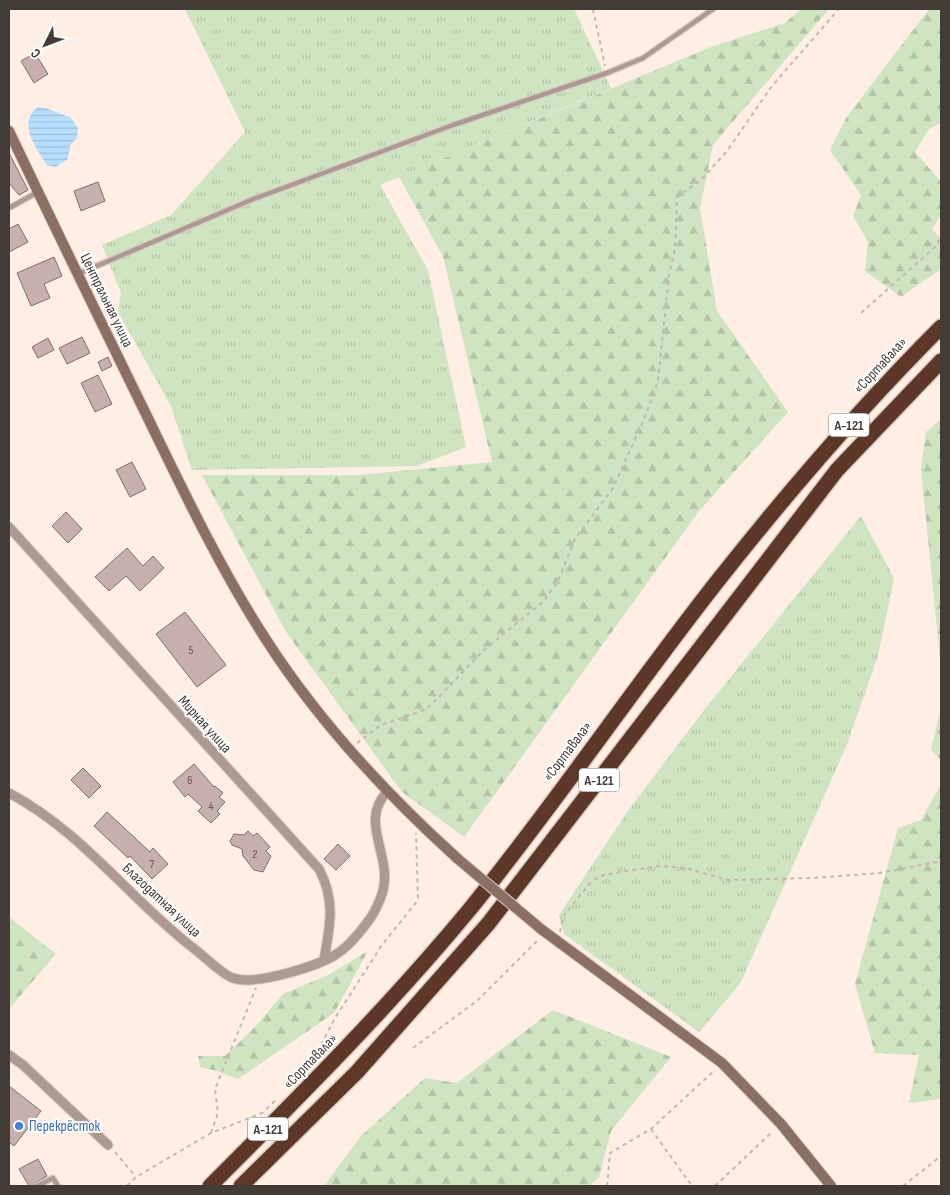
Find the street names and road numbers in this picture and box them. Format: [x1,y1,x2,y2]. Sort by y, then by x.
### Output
street label: Центральная улица [76,250,138,350]
street label: «Сортавала» [850,333,911,397]
road number: А-121 [829,414,869,436]
street label: Мирная улица [174,692,236,757]
street label: «Сортавала» [539,718,596,785]
road number: А-121 [579,768,619,792]
street label: Благодатная улица [118,859,205,942]
street label: «Сортавала» [279,1029,342,1093]
road number: А-121 [248,1118,288,1140]

